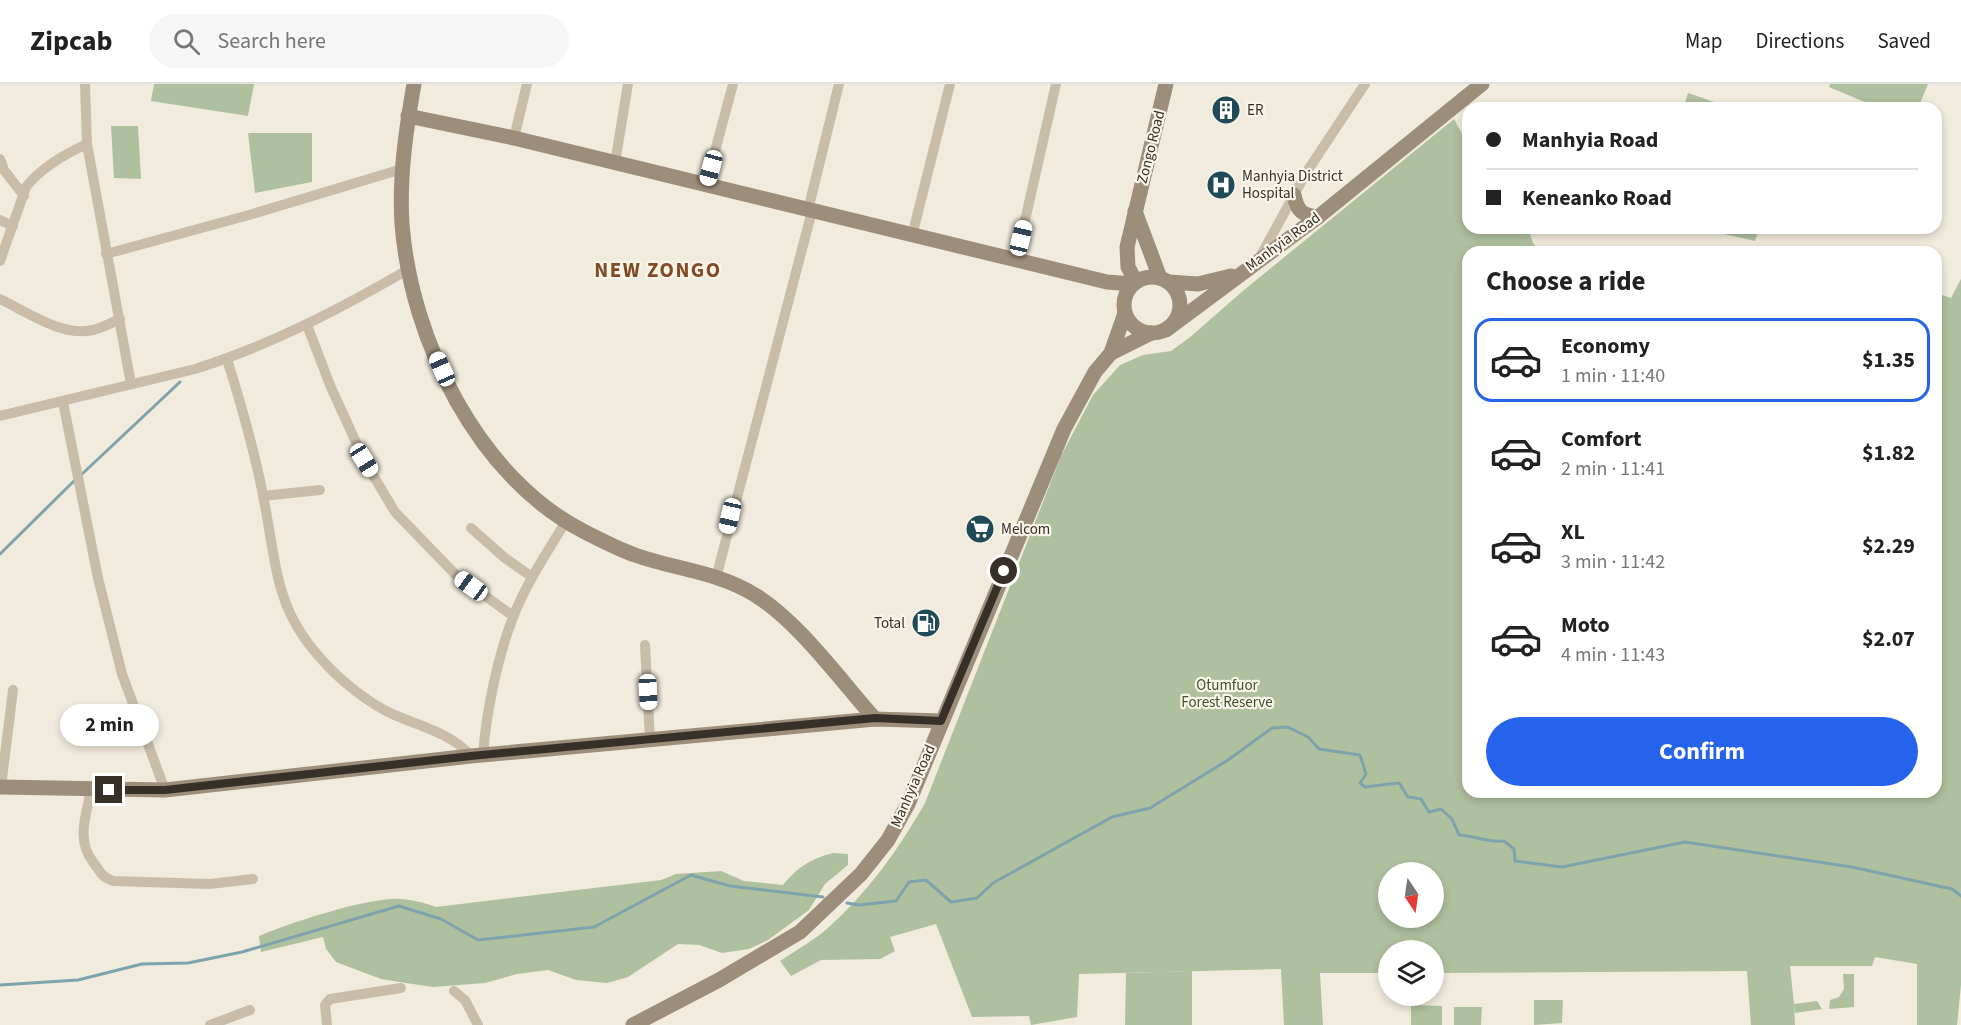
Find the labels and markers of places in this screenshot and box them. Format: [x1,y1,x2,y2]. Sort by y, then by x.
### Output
building icon: ER [1210,94,1242,126]
place label: ER [1247,100,1264,121]
place label: Manhyia District Hospital [1242,166,1343,204]
hospital icon: Manhyia District Hospital [1205,169,1237,201]
supermarket icon: Melcom [964,513,996,545]
place label: Melcom [1001,519,1050,540]
fuel station icon: Total [910,607,942,639]
place label: Total [874,613,905,634]

